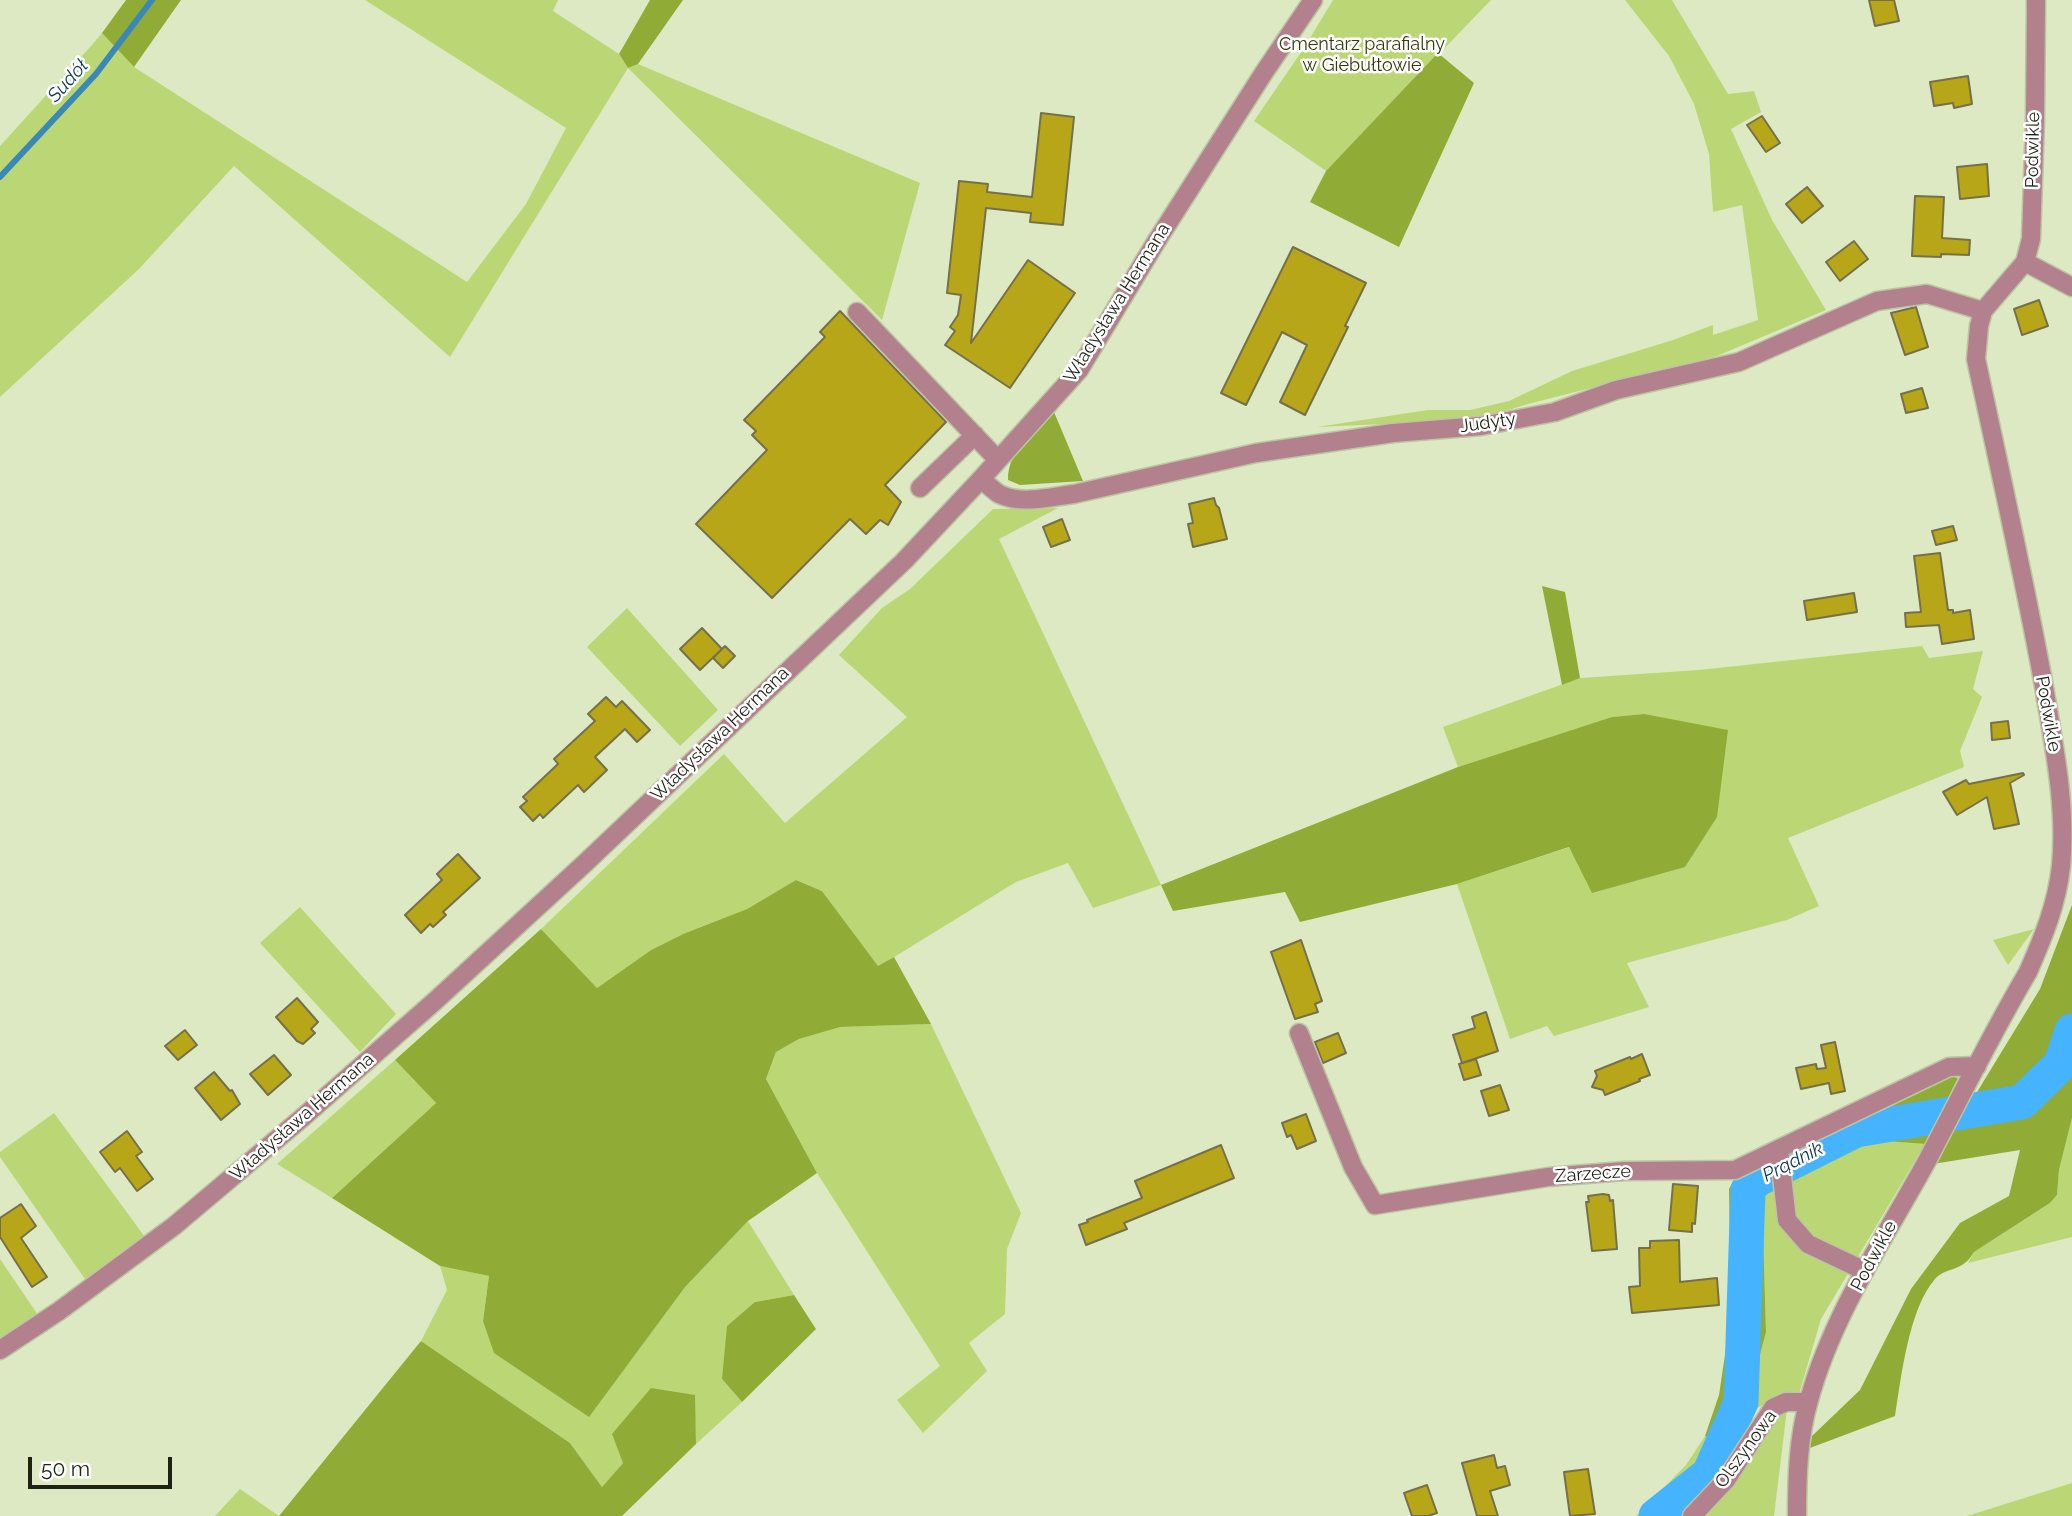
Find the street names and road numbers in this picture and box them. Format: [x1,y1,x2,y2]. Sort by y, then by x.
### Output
street label: Podwikle [2022,112,2044,188]
street label: Władysława Hermana [1059,219,1175,387]
street label: Judyty [1459,408,1517,438]
street label: Władysława Hermana [646,662,794,806]
street label: Podwikle [2031,674,2065,754]
street label: Władysława Hermana [226,1049,378,1185]
street label: Zarzecze [1554,1161,1632,1187]
street label: Podwikle [1847,1217,1901,1295]
street label: Olszynowa [1711,1406,1781,1492]

